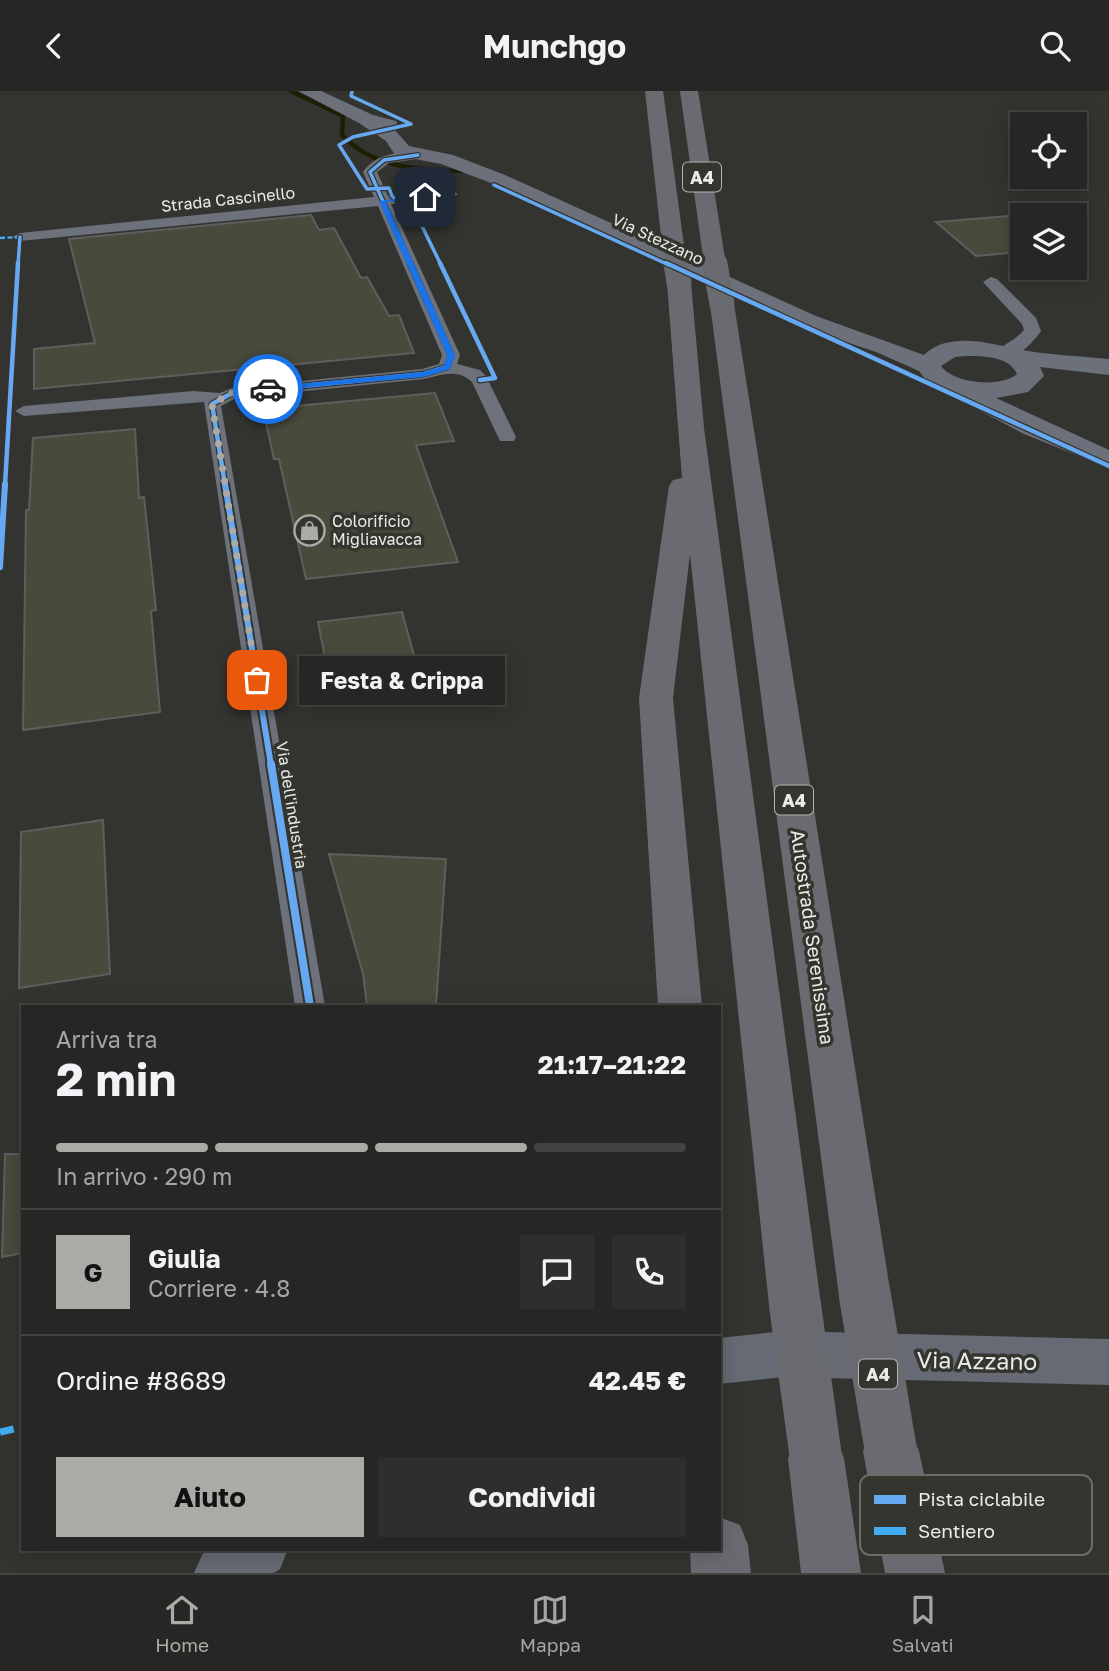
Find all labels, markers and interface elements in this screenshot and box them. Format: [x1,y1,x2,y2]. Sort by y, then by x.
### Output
icon: back [35,27,73,65]
text: Munchgo [483,27,626,65]
icon: search [1036,27,1074,65]
map controls [1010,112,1087,280]
button: locate [1010,112,1087,189]
road number: A4 [683,163,721,191]
pin [395,167,455,227]
icon: home [406,178,444,216]
street label: Strada Cascinello [160,182,296,216]
button: layers [1010,203,1087,280]
street label: Via Stezzano [609,209,707,269]
courier [233,354,303,424]
icon: car [249,370,287,408]
place label: Colorificio Migliavacca [332,511,422,549]
shop icon: Colorificio Migliavacca [292,513,326,547]
pin [227,650,287,710]
callout: Festa & Crippa [299,655,506,705]
icon: bag [238,661,276,699]
text: Festa & Crippa [320,666,484,694]
street label: Via dell'industria [272,740,312,870]
road number: A4 [775,785,813,815]
street label: Autostrada Serenissima [787,828,839,1046]
text: Arriva tra [56,1025,157,1053]
text: 21:17–21:22 [538,1049,686,1080]
text: 2 min [56,1051,176,1106]
text: In arrivo · 290 m [56,1162,232,1190]
button: chat [520,1235,594,1309]
button: phone [612,1235,686,1309]
text: Giulia [148,1243,221,1274]
text: G [83,1257,103,1288]
text: Corriere · 4.8 [148,1274,290,1302]
street label: Via Azzano [916,1345,1038,1375]
road number: A4 [859,1359,897,1389]
text: Ordine #8689 [56,1365,227,1396]
text: 42.45 € [589,1365,686,1396]
button: Aiuto [56,1457,364,1537]
button: Condividi [378,1457,686,1537]
legend [860,1475,1092,1555]
text: Pista ciclabile [918,1487,1045,1510]
text: Sentiero [918,1519,995,1542]
tab: Home [155,1591,209,1656]
tab: Mappa [520,1591,581,1656]
tab: Salvati [892,1591,954,1656]

